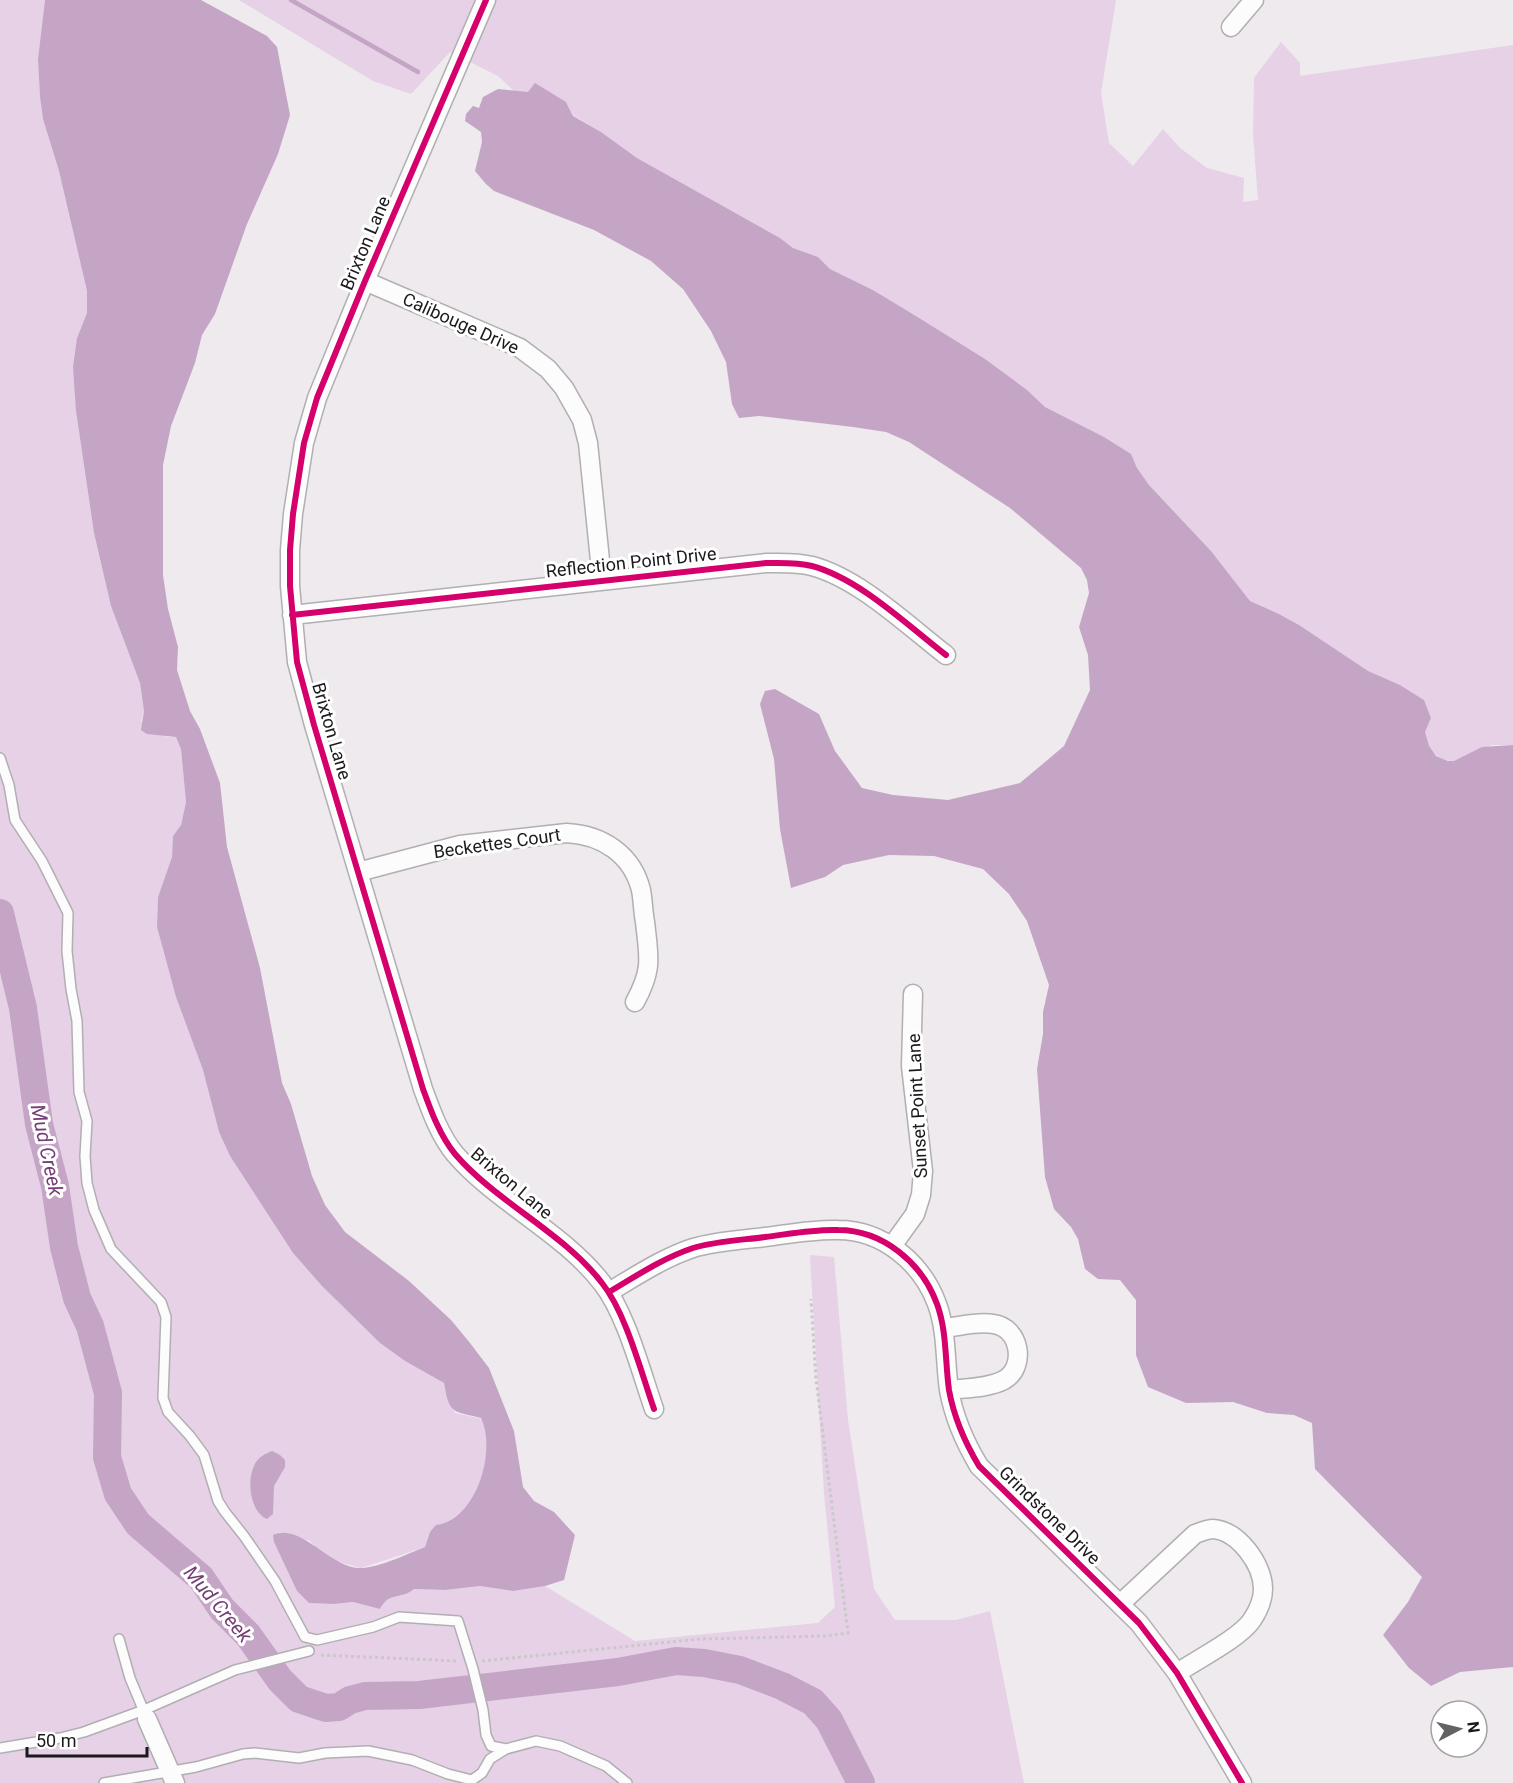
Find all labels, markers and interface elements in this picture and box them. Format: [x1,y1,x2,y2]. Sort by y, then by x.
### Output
street label: Brixton Lane [336,193,394,293]
street label: Calibouge Drive [400,288,522,358]
street label: Reflection Point Drive [545,543,717,581]
street label: Brixton Lane [308,680,356,782]
street label: Beckettes Court [432,824,562,862]
street label: Sunset Point Lane [903,1033,931,1179]
water label: Mud Creek [26,1102,69,1199]
street label: Brixton Lane [467,1143,557,1223]
street label: Grindstone Drive [995,1461,1105,1569]
water label: Mud Creek [179,1561,258,1648]
north arrow [1429,1699,1489,1759]
scale bar [27,1720,147,1758]
text: N [1463,1720,1484,1734]
text: 50 m [36,1730,76,1751]

